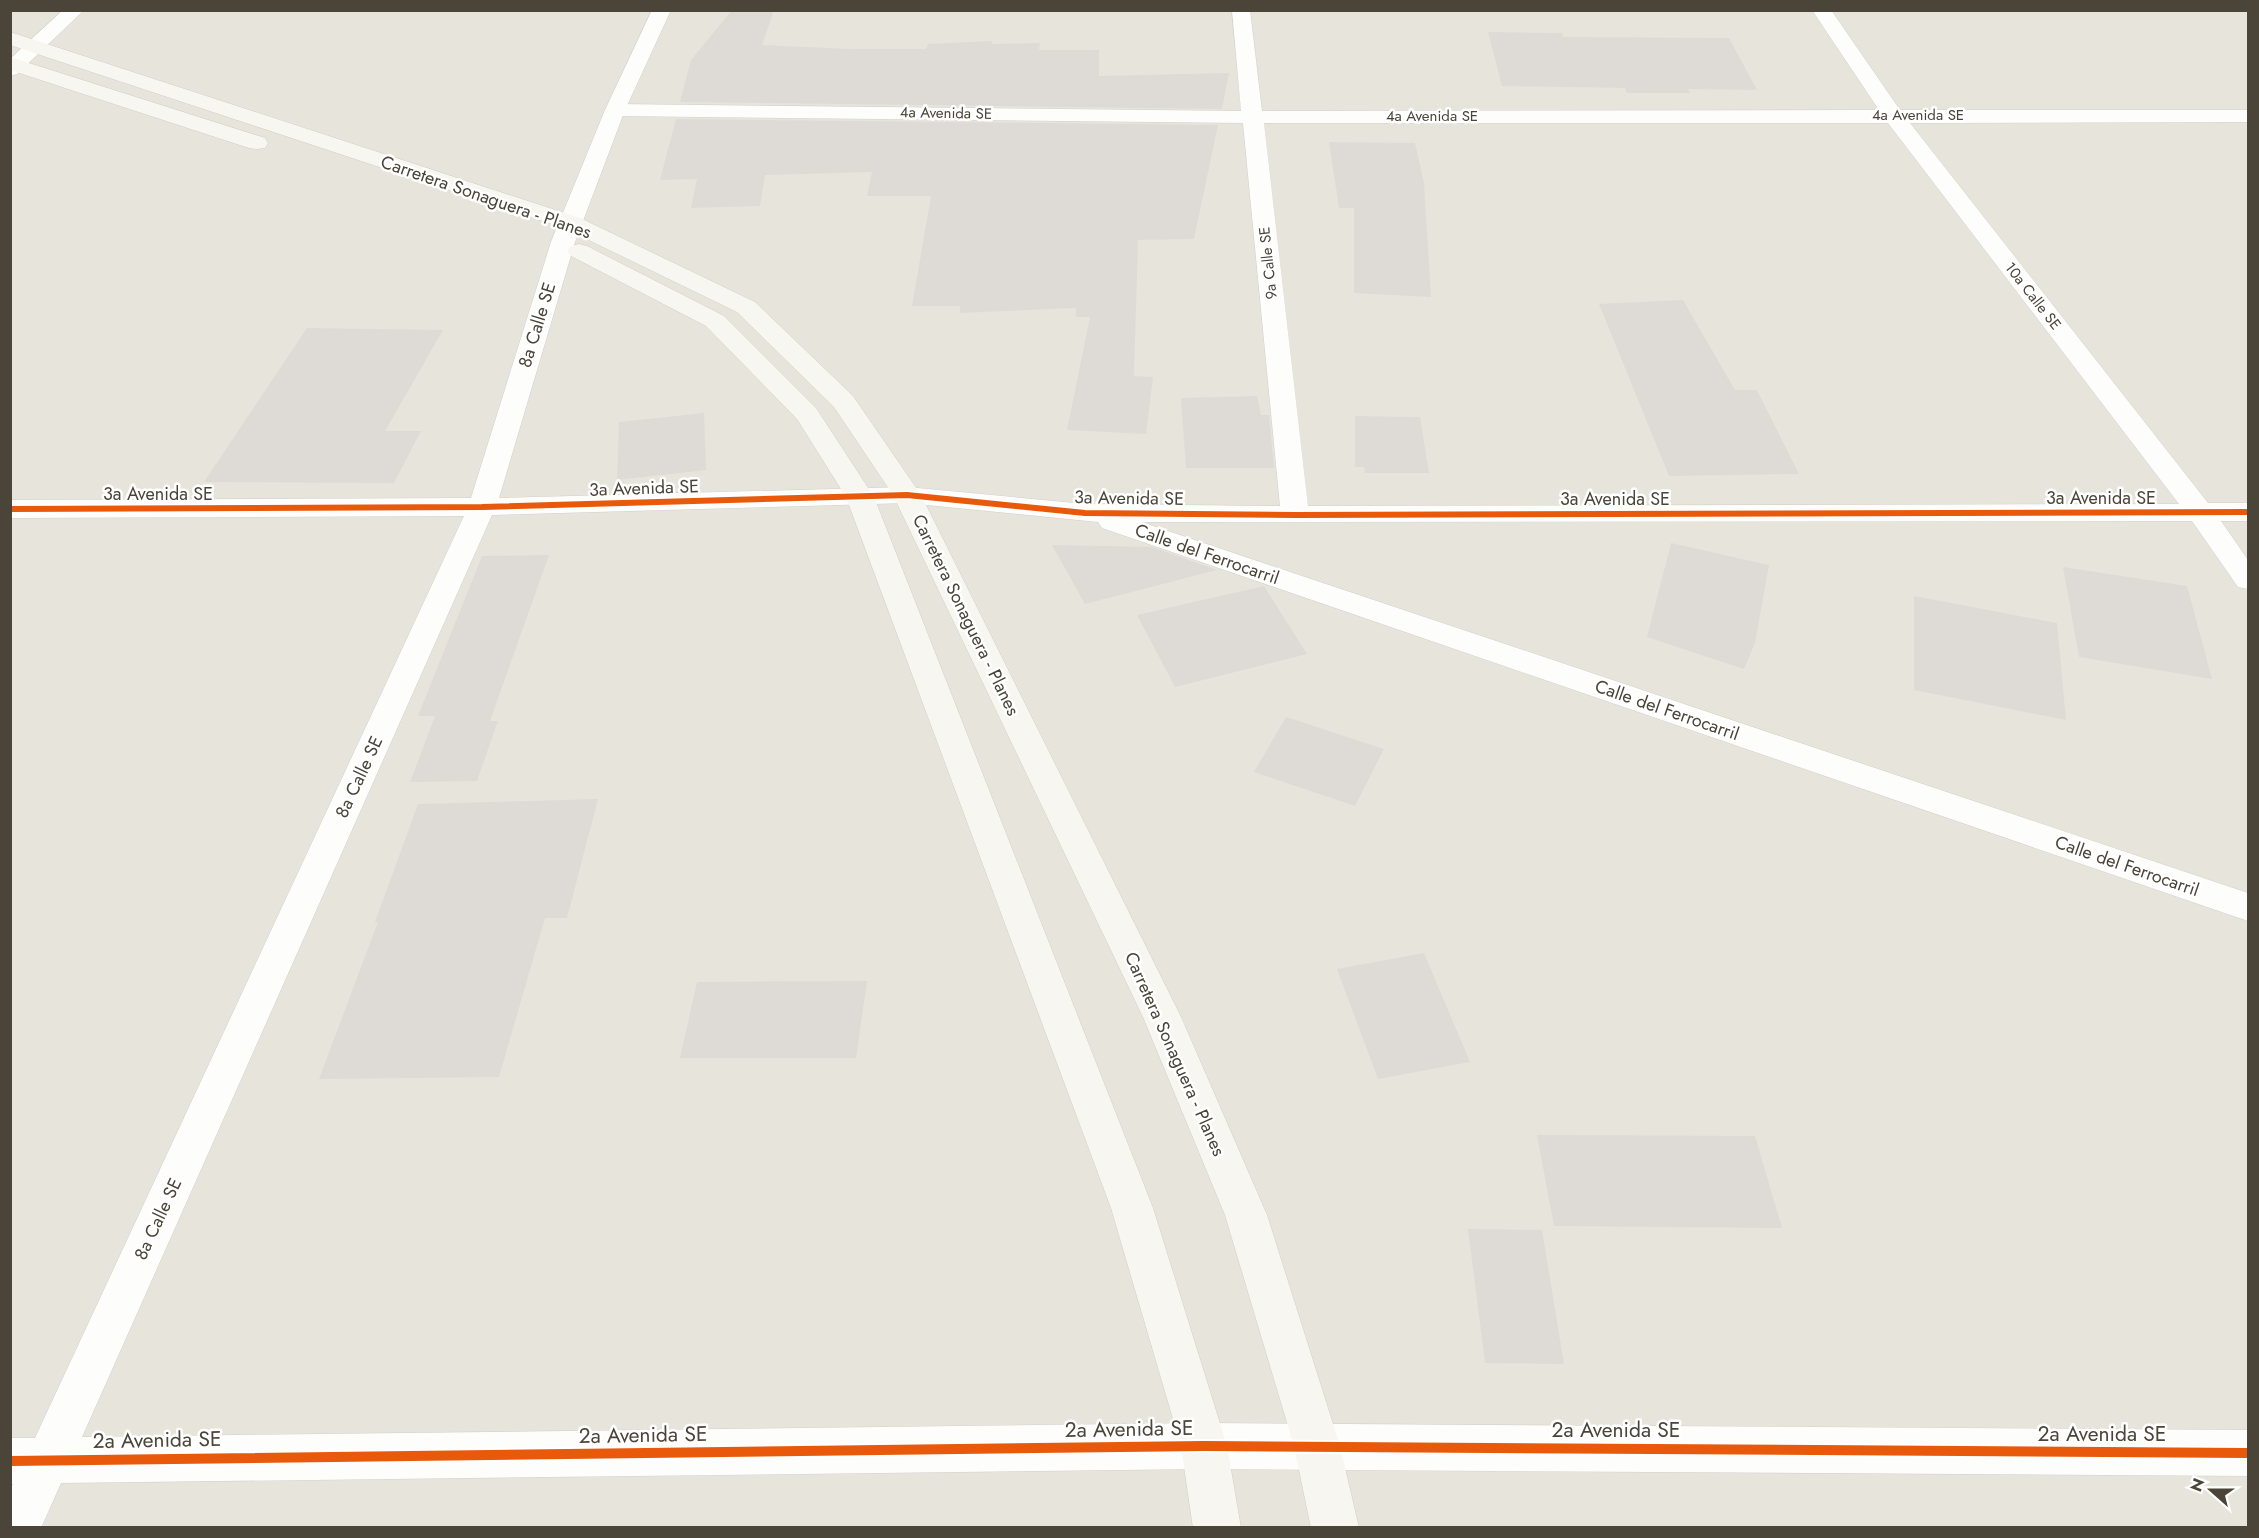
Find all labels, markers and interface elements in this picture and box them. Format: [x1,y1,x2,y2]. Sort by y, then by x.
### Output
street label: 4a Avenida SE [900,101,992,125]
street label: 4a Avenida SE [1872,104,1964,126]
street label: 4a Avenida SE [1386,105,1478,127]
street label: Carretera Sonaguera - Planes [377,149,595,245]
street label: 9a Calle SE [1253,226,1283,300]
street label: 10a Calle SE [2000,257,2066,335]
street label: 8a Calle SE [512,279,562,371]
street label: 3a Avenida SE [589,473,699,503]
street label: 3a Avenida SE [103,481,213,507]
street label: 3a Avenida SE [1074,484,1184,512]
street label: 3a Avenida SE [2046,485,2156,511]
street label: 3a Avenida SE [1560,486,1670,512]
street label: Carretera Sonaguera - Planes [906,510,1026,720]
street label: Calle del Ferrocarril [1131,517,1283,591]
street label: Calle del Ferrocarril [1591,673,1743,747]
street label: 8a Calle SE [329,732,389,822]
street label: Calle del Ferrocarril [2051,829,2203,903]
street label: Carretera Sonaguera - Planes [1118,948,1232,1160]
street label: 8a Calle SE [128,1174,188,1264]
street label: 2a Avenida SE [1064,1413,1194,1445]
street label: 2a Avenida SE [1552,1415,1680,1445]
street label: 2a Avenida SE [578,1419,708,1451]
street label: 2a Avenida SE [2038,1419,2166,1449]
street label: 2a Avenida SE [92,1424,222,1456]
north arrow [2181,1460,2241,1520]
text: N [2184,1475,2210,1495]

